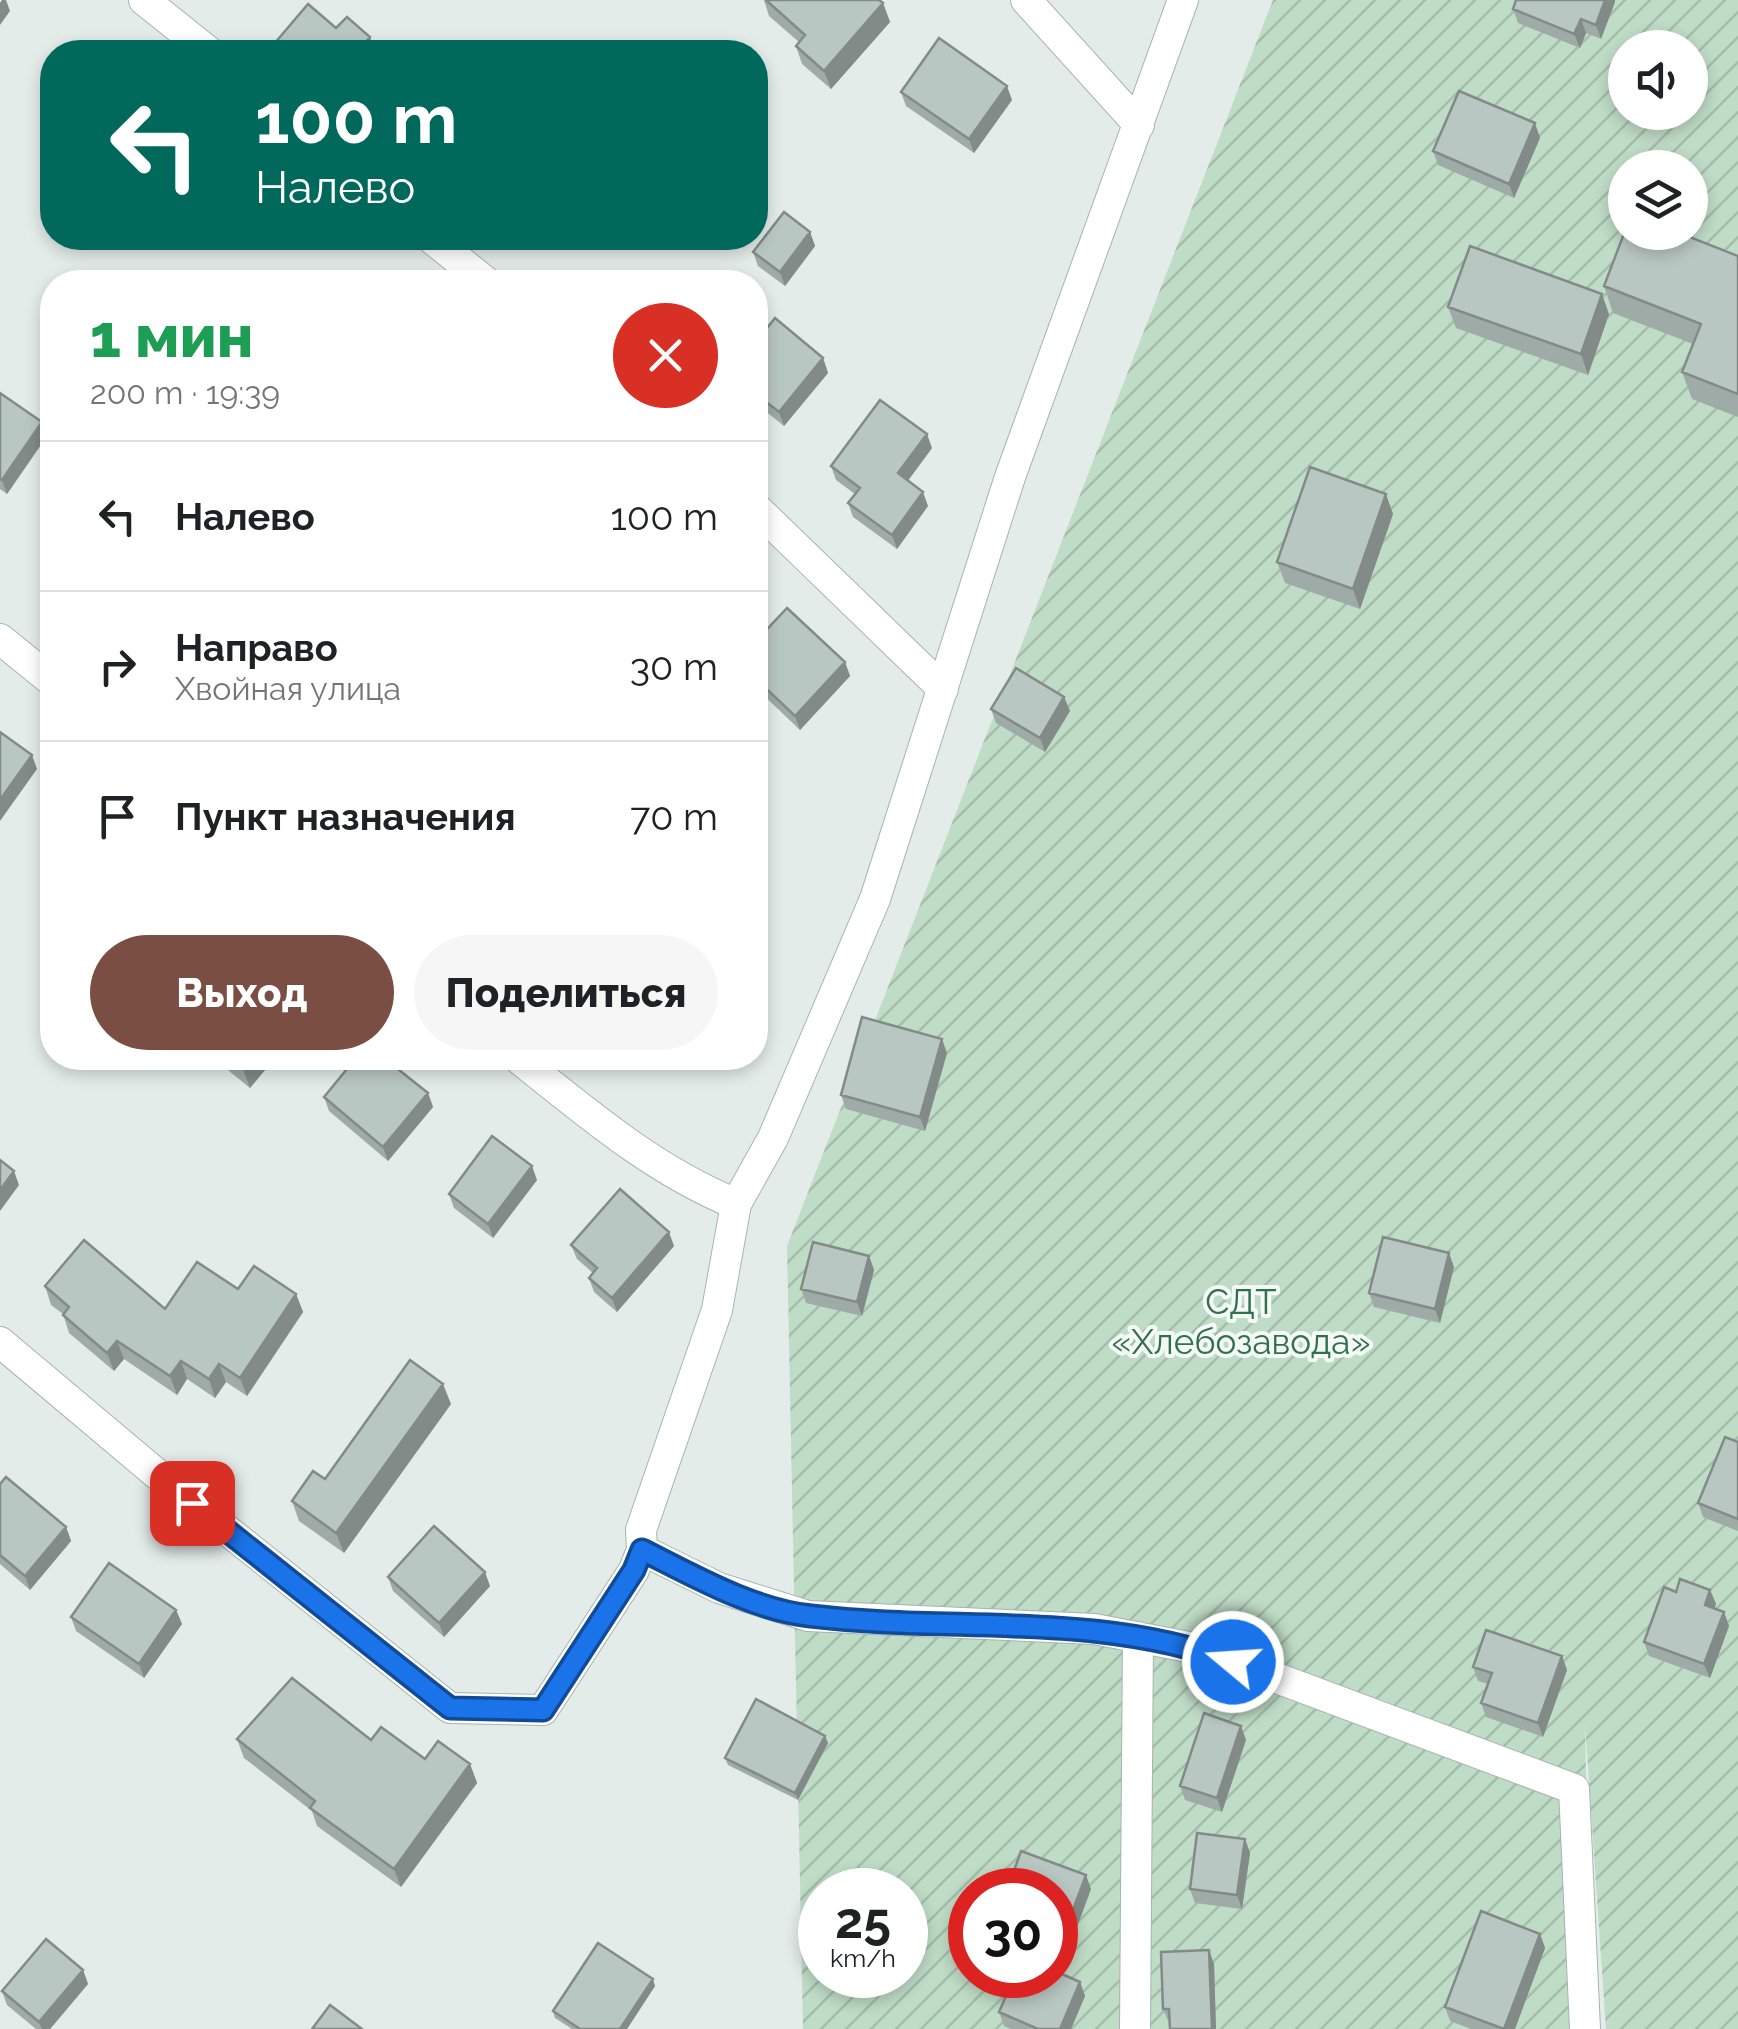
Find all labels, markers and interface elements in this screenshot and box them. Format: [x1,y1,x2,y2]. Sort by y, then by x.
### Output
map controls [1608,30,1708,250]
button: sound [1608,30,1708,130]
text: 100 m [255,77,458,159]
icon: left [90,80,220,210]
button: layers [1608,150,1708,250]
text: Налево [255,161,415,214]
text: 1 мин [90,301,253,371]
button: close [613,303,718,408]
text: 200 m · 19:39 [90,374,280,411]
icon: left [90,489,145,544]
text: Налево [175,494,315,539]
text: 100 m [611,494,718,539]
text: Направо [175,625,338,670]
icon: right [90,639,145,694]
text: 30 m [630,644,718,689]
text: Хвойная улица [175,670,401,707]
icon: arrive [90,789,145,844]
text: Пункт назначения [175,794,516,839]
text: 70 m [630,794,718,839]
button: Выход [90,935,394,1050]
button: Поделиться [414,935,718,1050]
park label: СДТ «Хлебозавода» [1112,1281,1370,1362]
pin [150,1461,235,1546]
icon: arrive [165,1476,220,1531]
position arrow [1181,1610,1285,1714]
speed limit sign: 30 [948,1868,1078,1998]
text: 25 [835,1891,891,1950]
text: km/h [830,1943,896,1973]

